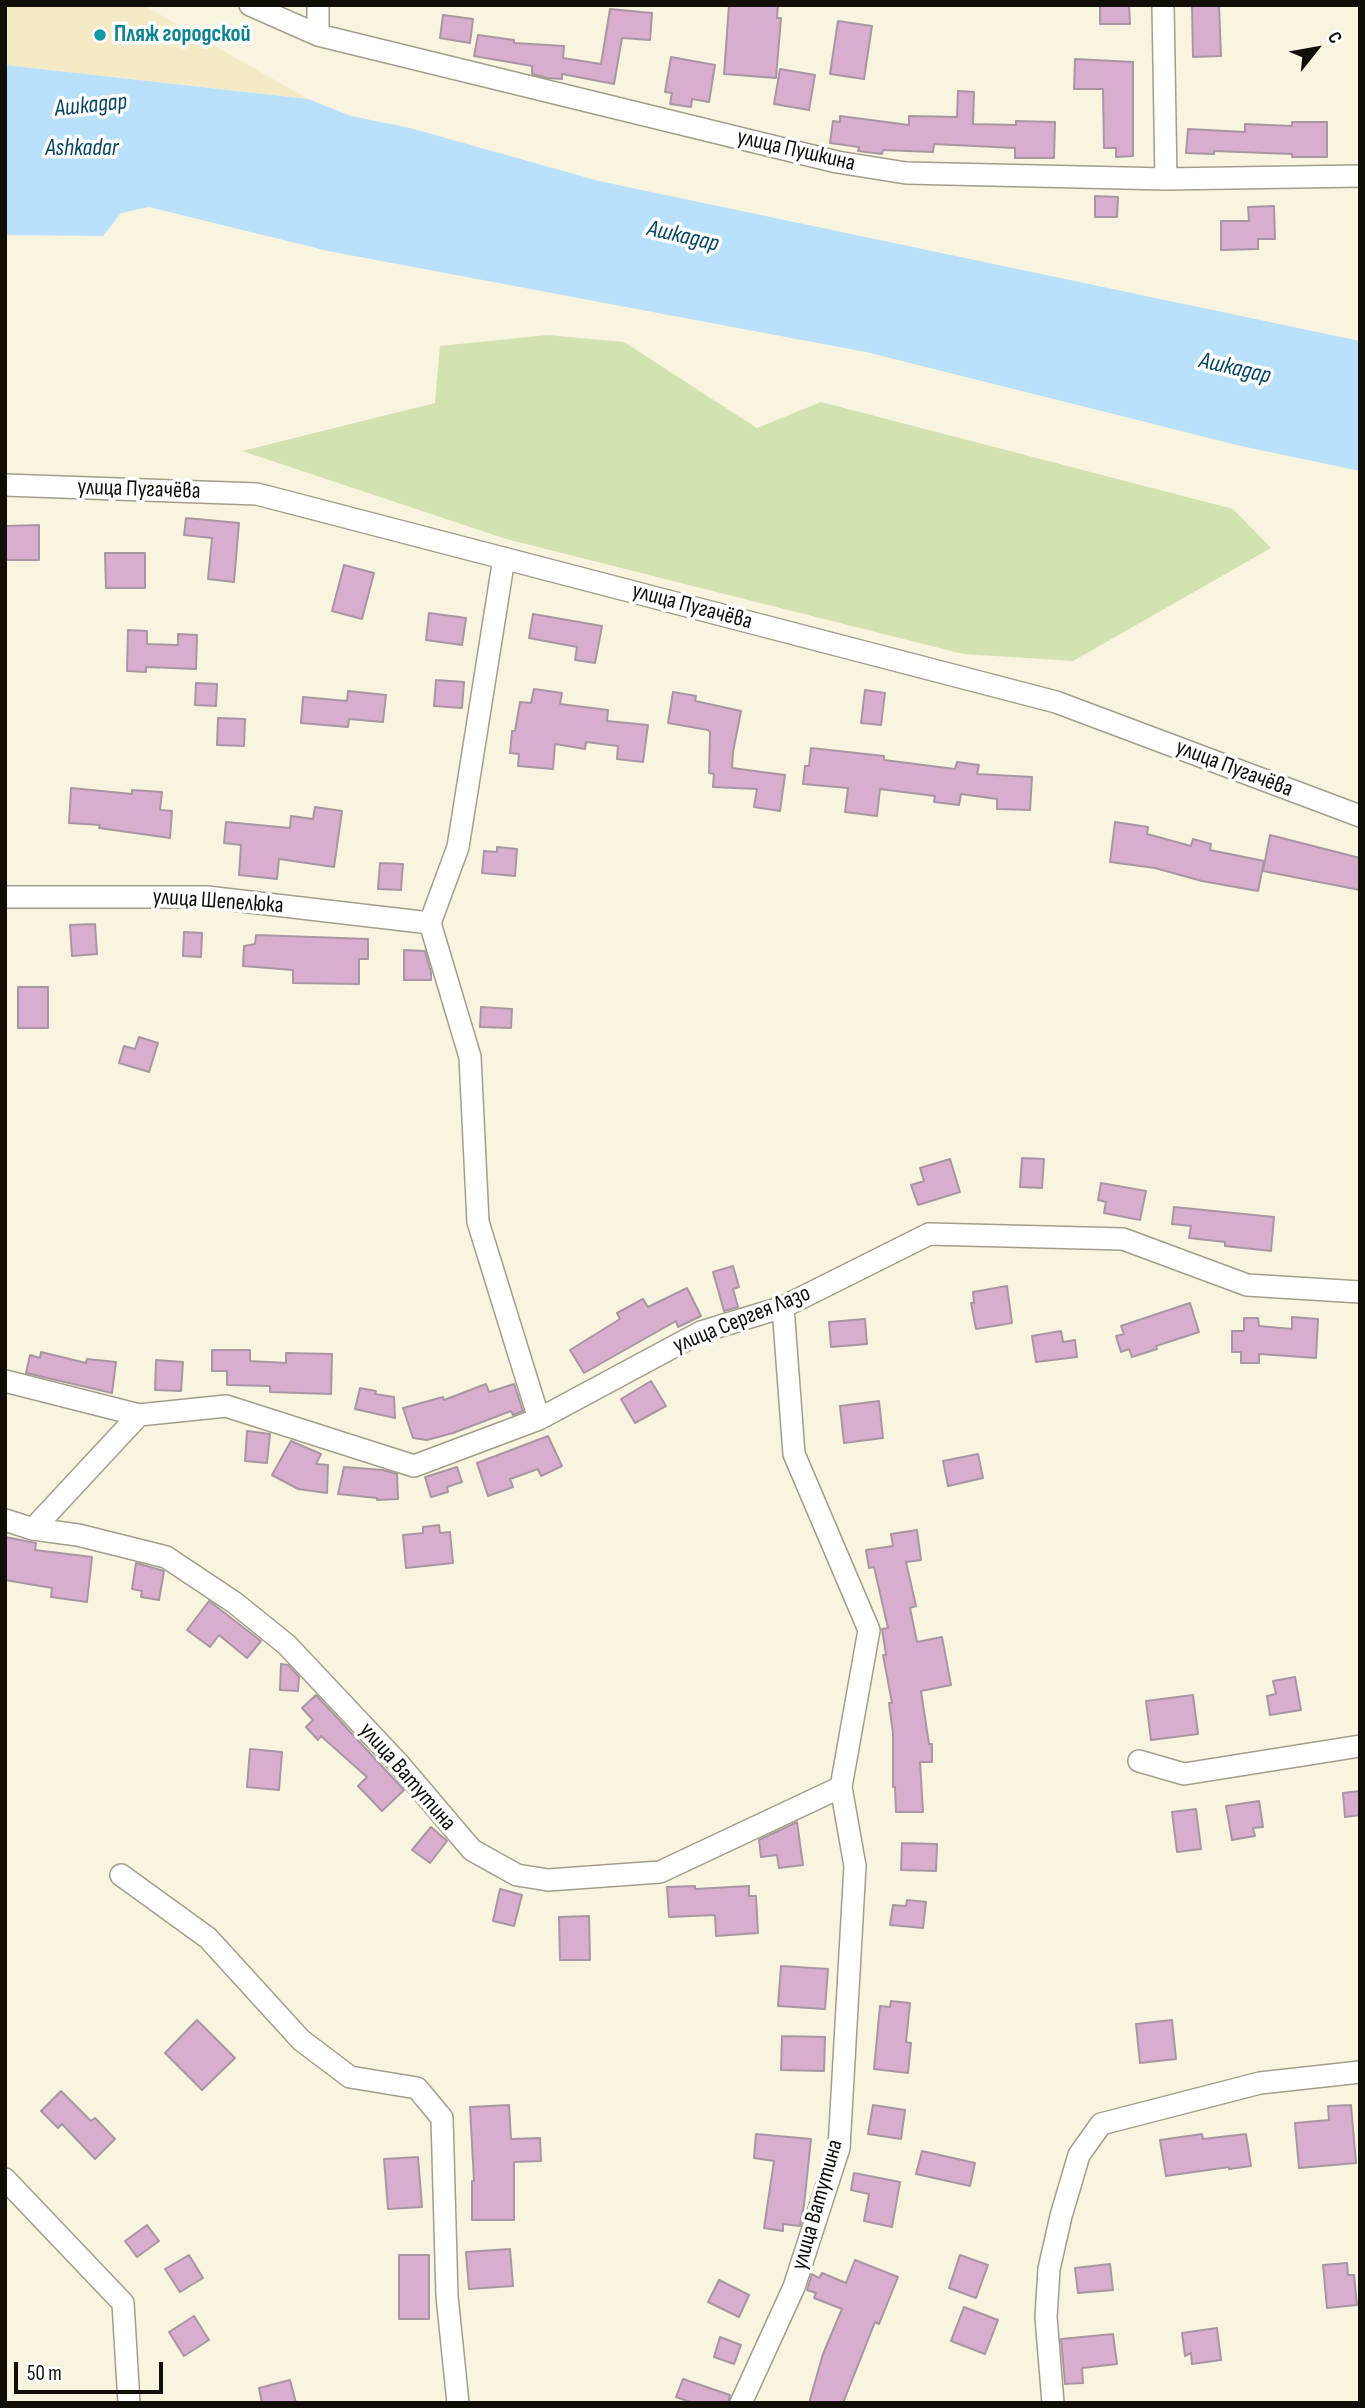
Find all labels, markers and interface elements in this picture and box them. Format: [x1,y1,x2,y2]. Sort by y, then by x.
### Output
north arrow [1281,14,1351,84]
place label: Пляж городской [114,21,251,49]
marker: Пляж городской [92,27,108,43]
text: С [1322,28,1347,48]
water label: Ашкадар [53,88,129,124]
street label: улица Пушкина [734,124,858,178]
water label: Ashkadar [45,135,119,163]
water label: Ашкадар [644,215,722,259]
water label: Ашкадар [1196,347,1274,391]
street label: улица Пугачёва [77,474,201,506]
street label: улица Пугачёва [629,578,755,636]
street label: улица Пугачёва [1172,734,1296,804]
street label: улица Шепелюка [152,884,284,920]
street label: улица Сергея Лазо [669,1280,815,1360]
street label: улица Ватутина [353,1717,461,1837]
street label: улица Ватутина [786,2137,850,2273]
scale bar [18,2348,166,2392]
text: 50 m [27,2361,62,2386]

